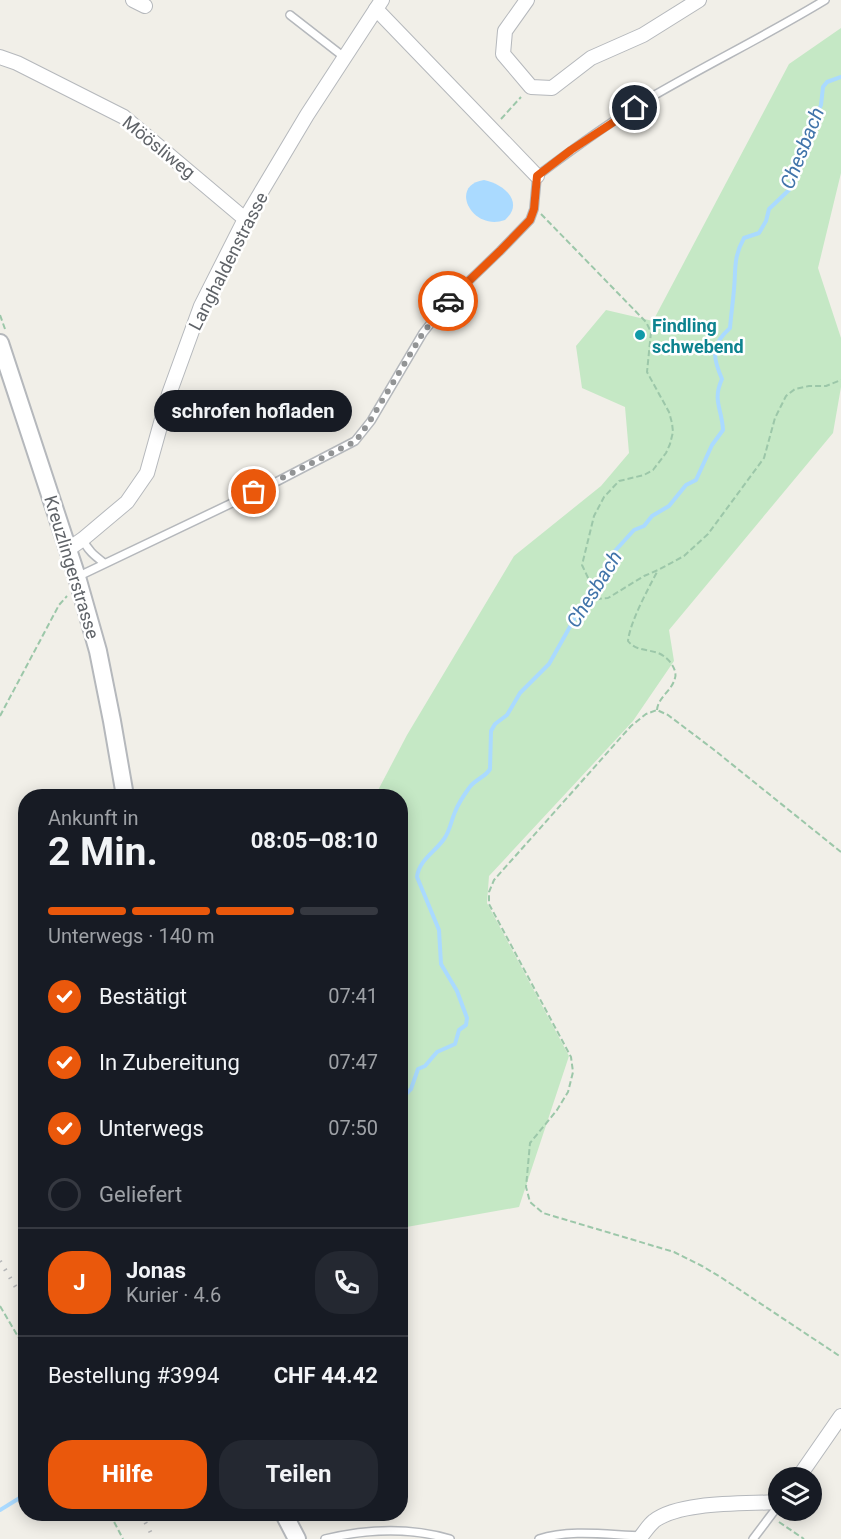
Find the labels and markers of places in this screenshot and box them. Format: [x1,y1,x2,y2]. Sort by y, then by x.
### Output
pin [609,82,660,133]
place label: Findling schwebend [652,315,744,357]
marker: Findling schwebend [633,328,647,342]
callout: schrofen hofladen [155,390,353,432]
pin [228,466,279,517]

